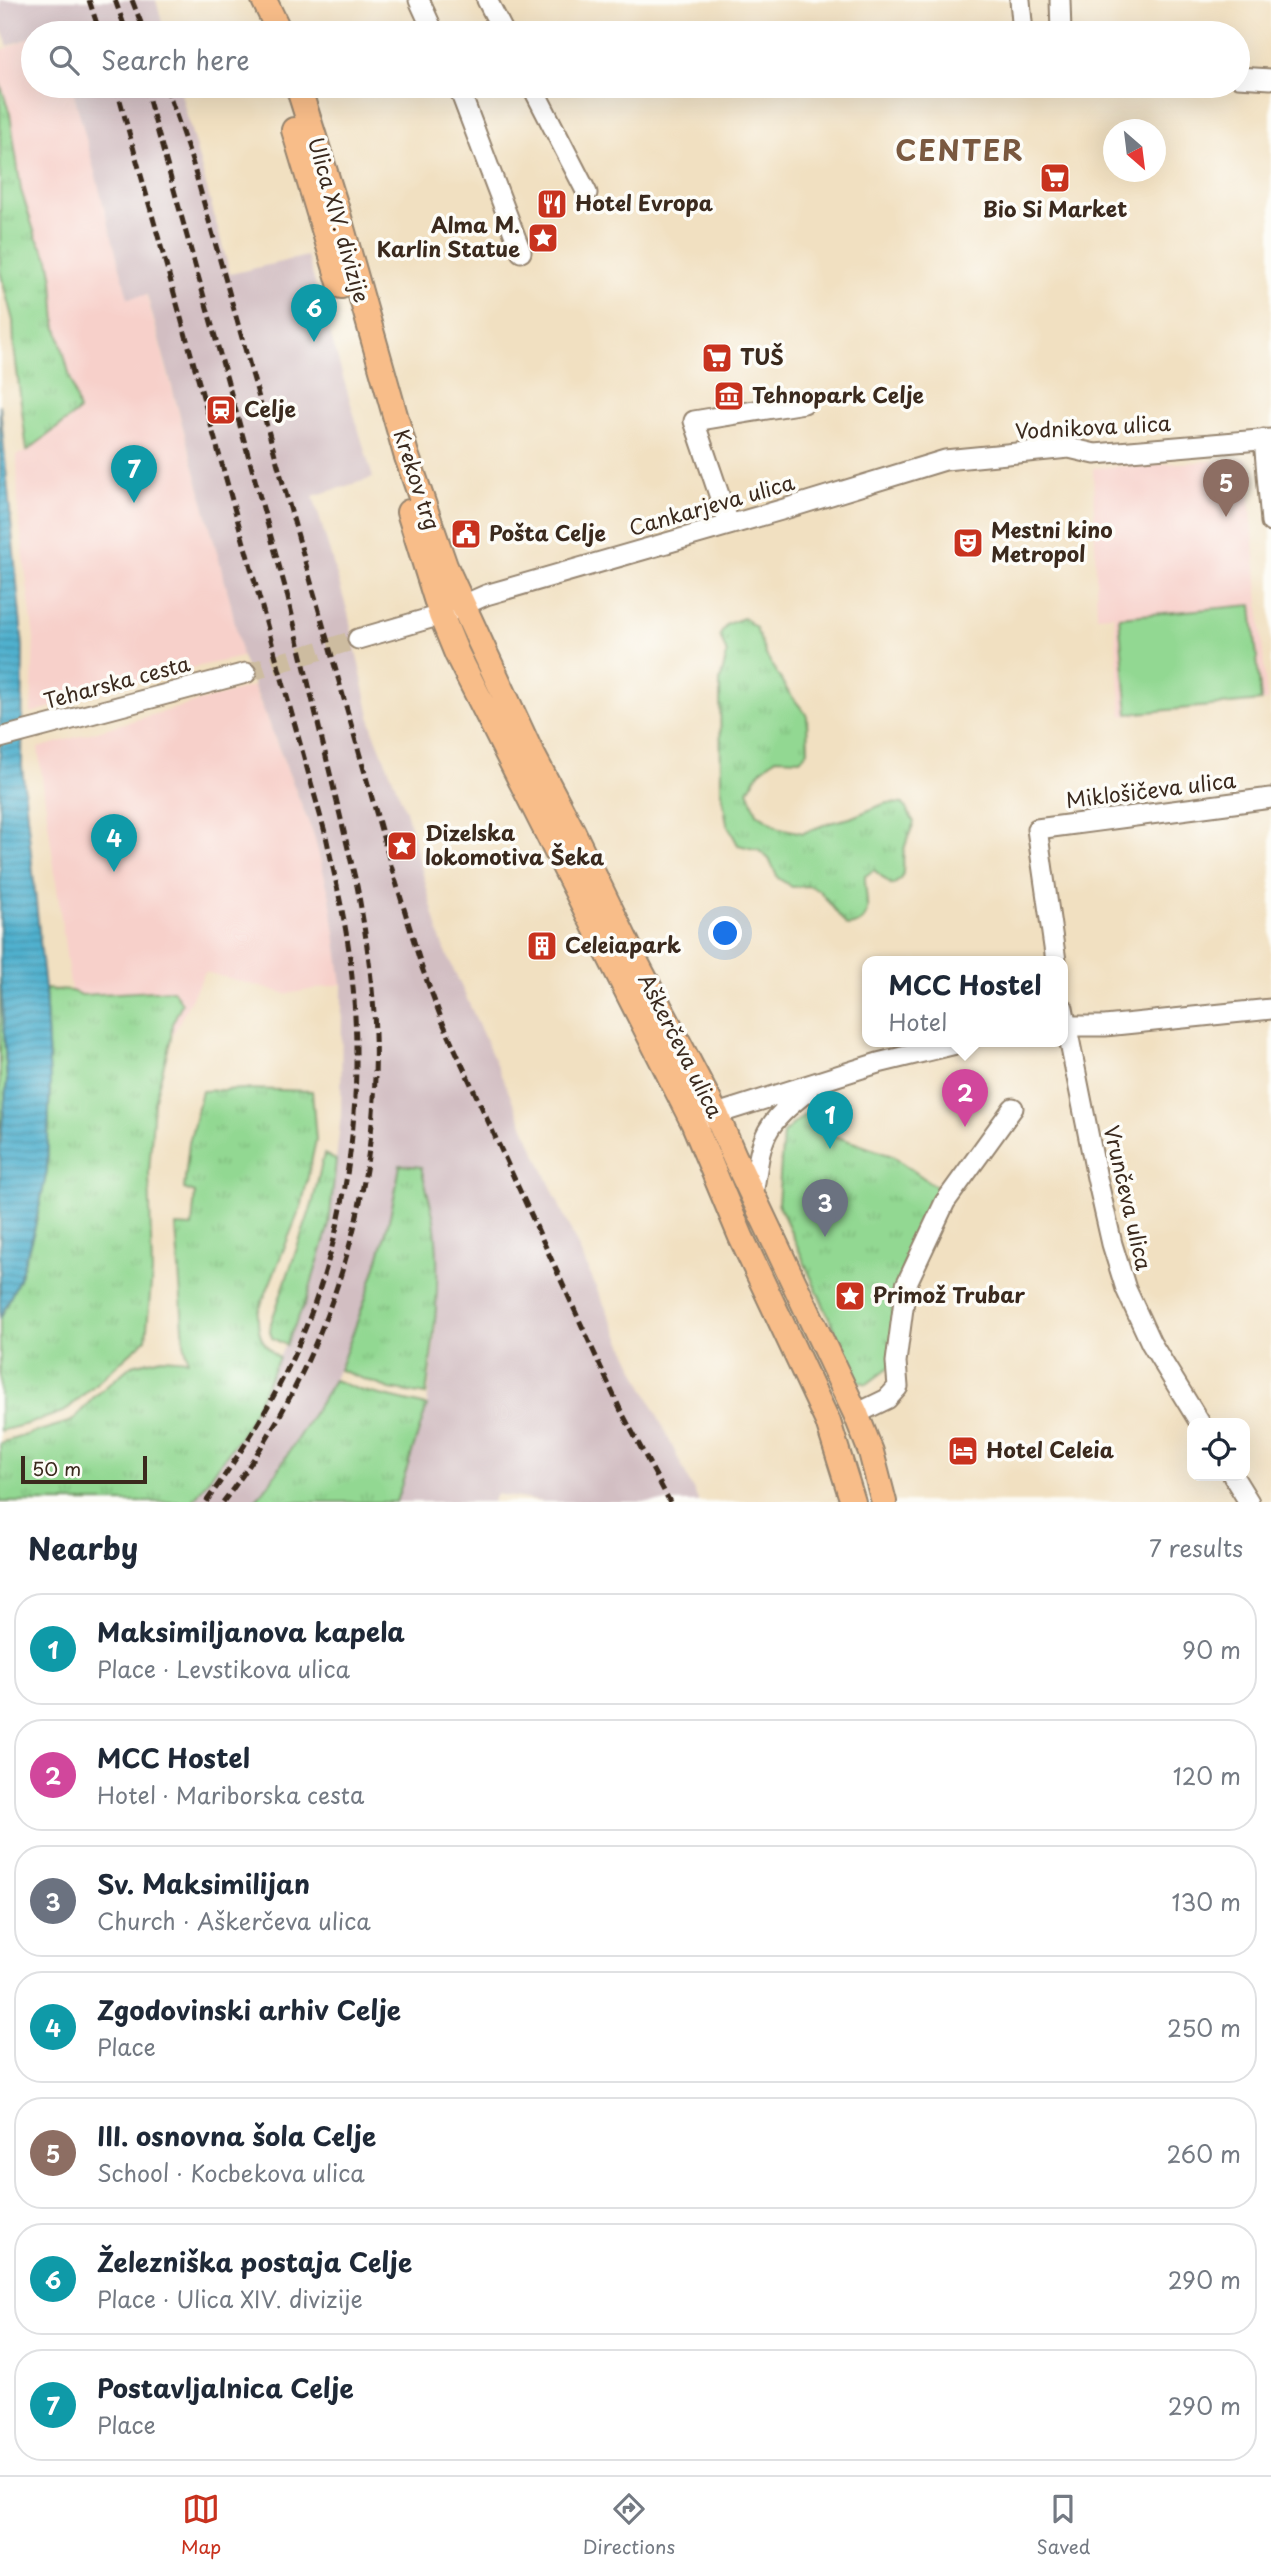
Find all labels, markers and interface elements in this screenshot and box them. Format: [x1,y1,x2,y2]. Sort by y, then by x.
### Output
search box [21,21,1250,98]
text: Search here [101,40,250,79]
icon: search [45,41,83,79]
north arrow [1103,119,1166,182]
district label: CENTER [895,128,1025,171]
street label: Ulica XIV. divizije [301,133,379,306]
supermarket icon: Bio Si Market [1038,161,1072,195]
place label: Hotel Evropa [575,186,714,218]
restaurant icon: Hotel Evropa [535,187,569,221]
place label: Bio Si Market [983,192,1127,224]
place label: Alma M. Karlin Statue [377,208,520,264]
place icon: Alma M. Karlin Statue [526,221,560,255]
pin: 6 [291,284,337,342]
place label: TUŠ [740,340,784,372]
supermarket icon: TUŠ [700,341,734,375]
place label: Tehnopark Celje [752,378,924,410]
museum icon: Tehnopark Celje [712,379,746,413]
place label: Celje [244,392,296,424]
station icon: Celje [204,393,238,427]
street label: Vodnikova ulica [1014,406,1172,446]
street label: Krekov trg [387,425,449,534]
pin: 7 [111,445,157,503]
pin: 5 [1203,459,1249,517]
street label: Cankarjeva ulica [625,465,799,543]
place label: Mestni kino Metropol [991,513,1113,569]
place label: Pošta Celje [489,516,606,548]
public building icon: Pošta Celje [449,517,483,551]
theatre icon: Mestni kino Metropol [951,526,985,560]
street label: Teharska cesta [40,646,193,716]
street label: Miklošičeva ulica [1064,763,1238,815]
pin: 4 [91,814,137,872]
place label: Dizelska lokomotiva Šeka [425,816,604,872]
place icon: Dizelska lokomotiva Šeka [385,829,419,863]
your location [708,916,742,950]
place label: Celeiapark [565,928,681,960]
building icon: Celeiapark [525,929,559,963]
popup [862,956,1068,1047]
text: MCC Hostel [889,965,1041,1004]
street label: Aškerčeva ulica [632,967,732,1124]
text: Hotel [889,1004,947,1039]
pin: 2 [942,1069,988,1127]
pin: 1 [807,1091,853,1149]
street label: Vrunčeva ulica [1097,1122,1161,1274]
pin: 3 [802,1179,848,1237]
place label: Primož Trubar [873,1278,1025,1310]
place icon: Primož Trubar [833,1279,867,1313]
map controls [1187,1418,1250,1481]
button: locate [1187,1418,1250,1481]
place label: Hotel Celeia [986,1433,1115,1465]
hotel icon: Hotel Celeia [946,1434,980,1468]
scale bar [21,1453,147,1485]
text: 50 m [32,1454,81,1482]
text: Nearby [28,1525,138,1570]
text: 7 results [1149,1530,1243,1565]
text: Maksimiljanova kapela [97,1612,405,1651]
text: 1 [48,1632,59,1667]
text: 90 m [1182,1632,1241,1667]
text: Place · Levstikova ulica [97,1651,350,1686]
text: MCC Hostel [97,1738,250,1777]
text: 2 [45,1758,61,1793]
text: 120 m [1173,1758,1241,1793]
text: Hotel · Mariborska cesta [97,1777,364,1812]
text: Sv. Maksimilijan [97,1864,310,1903]
text: 3 [45,1884,61,1919]
text: 130 m [1171,1884,1241,1919]
text: Church · Aškerčeva ulica [97,1903,371,1938]
text: Zgodovinski arhiv Celje [97,1990,401,2029]
text: 4 [45,2010,61,2045]
text: 250 m [1167,2010,1241,2045]
text: Place [97,2029,156,2064]
text: III. osnovna šola Celje [97,2116,376,2155]
text: 5 [46,2136,60,2171]
text: 260 m [1166,2136,1241,2171]
text: School · Kocbekova ulica [97,2155,365,2190]
text: Železniška postaja Celje [97,2242,412,2281]
text: 6 [45,2262,61,2297]
text: 290 m [1168,2262,1241,2297]
text: Place · Ulica XIV. divizije [97,2281,363,2316]
text: Postavljalnica Celje [97,2368,354,2407]
text: 7 [46,2388,60,2423]
text: 290 m [1168,2388,1241,2423]
text: Place [97,2407,156,2442]
tab: Map [181,2490,221,2560]
tab: Directions [583,2490,675,2560]
tab: Saved [1036,2490,1090,2560]

